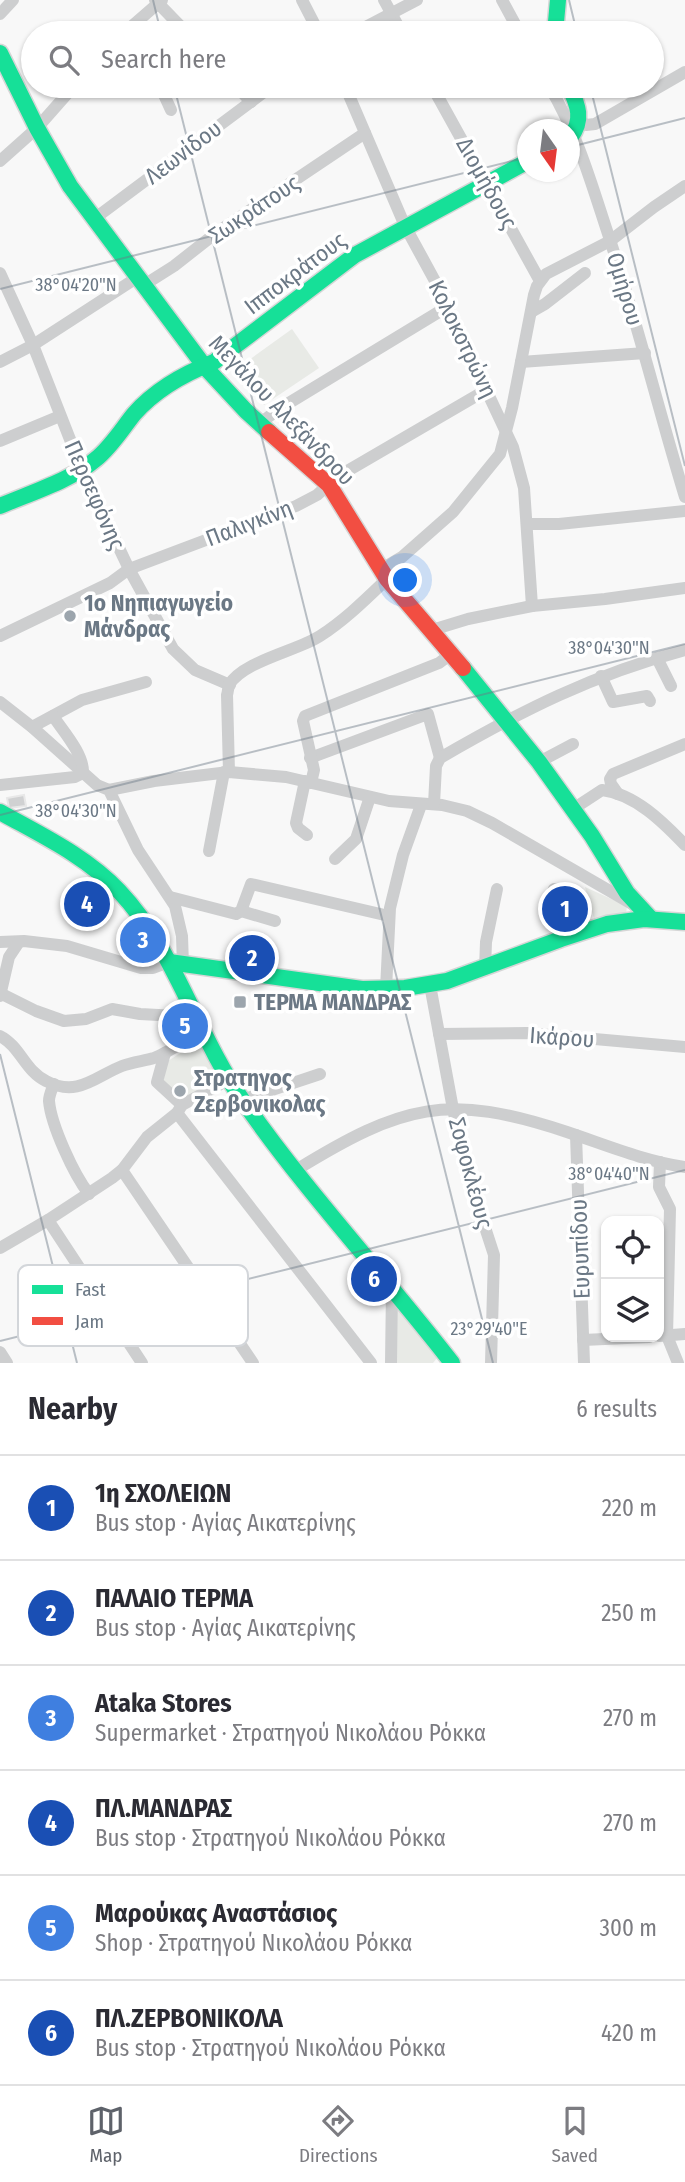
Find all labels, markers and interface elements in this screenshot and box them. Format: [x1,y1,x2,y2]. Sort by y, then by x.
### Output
search box [21,21,664,98]
icon: search [45,41,83,79]
text: Search here [101,44,226,75]
street label: Λεωνίδου [139,114,227,190]
north arrow [517,119,580,182]
street label: Διομήδους [450,132,524,234]
street label: Σωκράτους [203,168,305,249]
street label: Ιπποκράτους [239,226,352,320]
street label: Ομήρου [601,249,649,329]
text: 38°04'20"N [35,274,117,296]
street label: Κολοκοτρώνη [423,276,503,402]
street label: Μεγάλου Αλεξάνδρου [203,329,361,491]
street label: Περσεφόνης [59,436,132,554]
street label: Παλιγκίνη [202,494,296,552]
your location [388,563,422,597]
place label: 1ο Νηπιαγωγείο Μάνδρας [84,589,233,643]
marker: 1ο Νηπιαγωγείο Μάνδρας [62,608,78,624]
text: 38°04'30"N [568,637,650,659]
text: 38°04'30"N [35,800,117,822]
pin: 4 [64,878,110,930]
pin: 1 [542,883,588,935]
pin: 3 [120,914,166,966]
pin: 2 [229,932,275,984]
place label: ΤΕΡΜΑ ΜΑΝΔΡΑΣ [254,988,412,1016]
marker: ΤΕΡΜΑ ΜΑΝΔΡΑΣ [232,994,248,1010]
pin: 5 [162,1000,208,1052]
street label: Ικάρου [529,1021,595,1053]
place label: Στρατηγος Ζερβονικολας [194,1064,326,1118]
marker: Στρατηγος Ζερβονικολας [172,1083,188,1099]
street label: Σοφοκλέους [443,1115,499,1232]
text: 38°04'40"N [568,1163,650,1185]
street label: Ευρυπίδου [564,1199,596,1299]
map controls [601,1216,664,1342]
button: locate [601,1216,664,1279]
pin: 6 [351,1253,397,1305]
legend [18,1265,248,1346]
text: Fast [75,1278,106,1301]
button: layers [601,1279,664,1342]
text: Jam [75,1310,104,1333]
text: 23°29'40"E [450,1318,528,1340]
text: Nearby [28,1391,117,1427]
text: 6 results [576,1395,657,1423]
text: 1η ΣΧΟΛΕΙΩΝ [95,1478,231,1509]
text: 1 [46,1494,56,1522]
text: 220 m [602,1494,657,1522]
text: Bus stop · Αγίας Αικατερίνης [95,1509,356,1537]
text: ΠΑΛΑΙΟ ΤΕΡΜΑ [95,1583,253,1614]
text: 2 [46,1599,56,1627]
text: 250 m [601,1599,657,1627]
text: Bus stop · Αγίας Αικατερίνης [95,1614,356,1642]
text: Ataka Stores [95,1688,232,1719]
text: 3 [46,1704,56,1732]
text: 270 m [603,1704,657,1732]
text: Supermarket · Στρατηγού Νικολάου Ρόκκα [95,1719,486,1747]
text: ΠΛ.ΜΑΝΔΡΑΣ [95,1793,232,1824]
text: 4 [45,1809,57,1837]
text: 270 m [603,1809,657,1837]
text: Bus stop · Στρατηγού Νικολάου Ρόκκα [95,1824,446,1852]
text: Μαρούκας Αναστάσιος [95,1898,337,1929]
text: 5 [45,1914,57,1942]
text: 300 m [600,1914,657,1942]
text: Shop · Στρατηγού Νικολάου Ρόκκα [95,1929,413,1957]
text: ΠΛ.ΖΕΡΒΟΝΙΚΟΛΑ [95,2003,283,2034]
text: 6 [45,2019,57,2047]
text: 420 m [601,2019,657,2047]
text: Bus stop · Στρατηγού Νικολάου Ρόκκα [95,2034,446,2062]
tab: Map [87,2102,125,2167]
tab: Directions [299,2102,378,2167]
tab: Saved [552,2102,598,2167]

